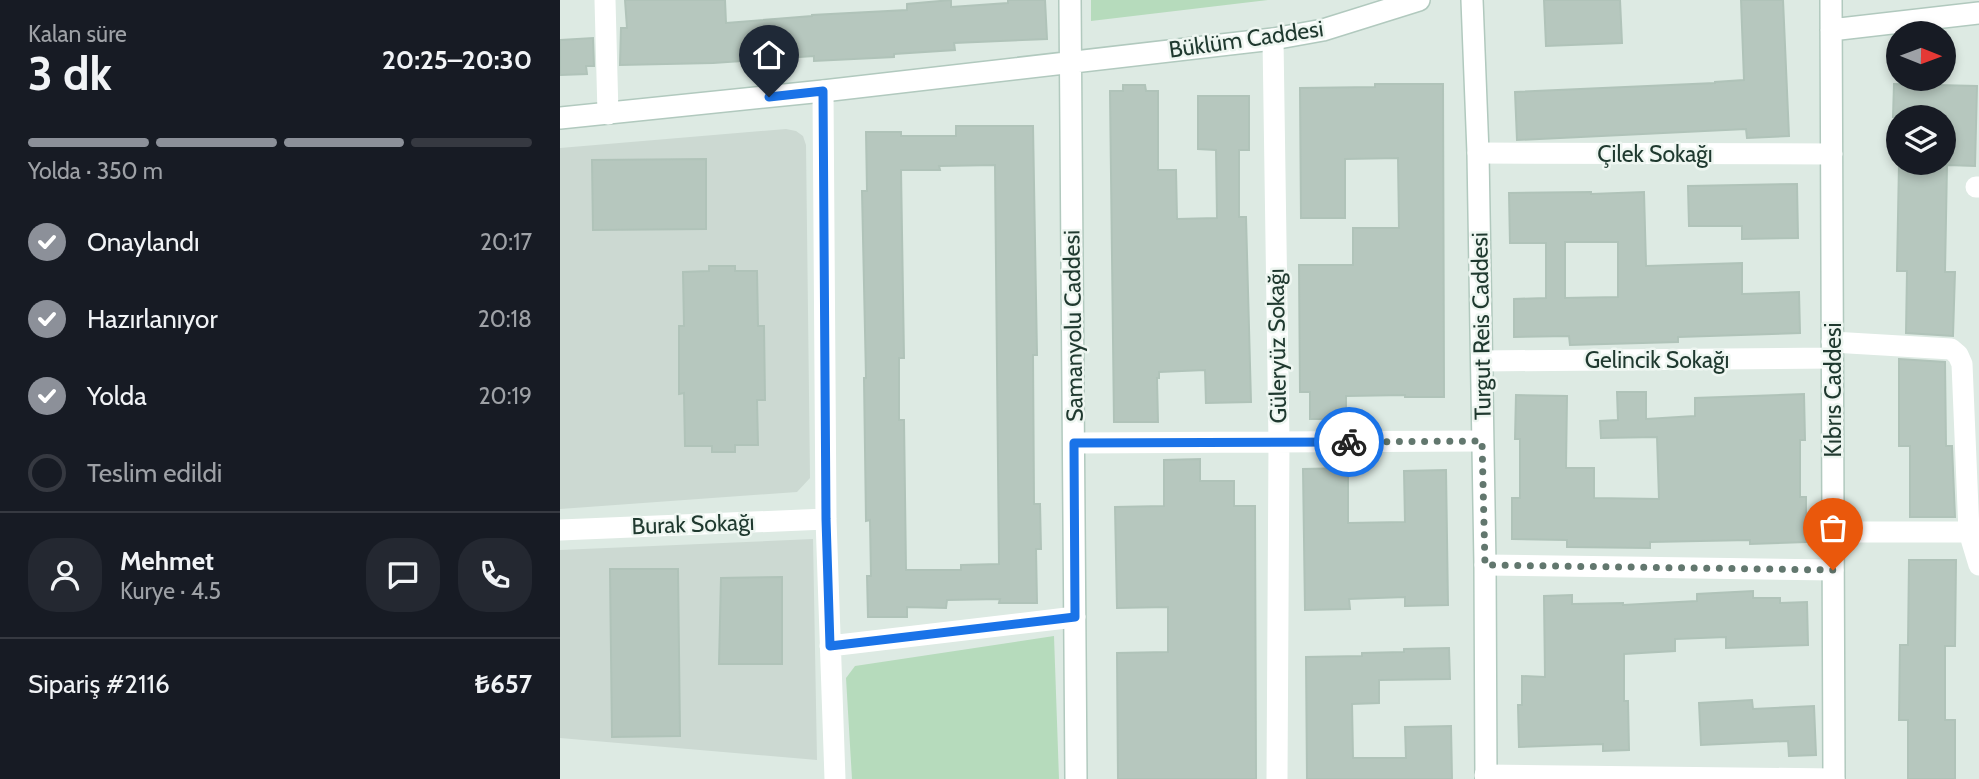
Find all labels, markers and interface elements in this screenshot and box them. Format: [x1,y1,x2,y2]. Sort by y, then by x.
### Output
street label: Büklüm Caddesi [1167,14,1325,64]
text: Kalan süre [28,20,127,48]
north arrow [1886,21,1956,91]
map controls [1886,21,1956,175]
pin [739,25,799,97]
icon: home [750,36,788,74]
text: 20:25–20:30 [382,44,532,76]
text: 3 dk [28,46,112,102]
button: layers [1886,105,1956,175]
street label: Çilek Sokağı [1597,140,1713,168]
text: Yolda · 350 m [28,157,163,185]
icon: check [28,223,66,261]
text: Onaylandı [87,226,200,258]
text: 20:17 [480,228,532,256]
street label: Samanyolu Caddesi [1057,230,1089,422]
street label: Turgut Reis Caddesi [1465,232,1497,420]
street label: Güleryüz Sokağı [1262,268,1292,424]
icon: check [28,300,66,338]
text: Hazırlanıyor [87,303,218,335]
text: 20:18 [478,305,532,333]
street label: Kıbrıs Caddesi [1819,323,1847,457]
street label: Gelincik Sokağı [1585,346,1729,374]
icon: check [28,377,66,415]
text: Yolda [87,380,147,412]
text: 20:19 [479,382,532,410]
courier [1314,407,1384,477]
icon: bike [1330,423,1368,461]
text: Teslim edildi [87,457,222,489]
pin [1803,498,1863,570]
street label: Burak Sokağı [631,508,755,540]
icon: bag [1814,509,1852,547]
button: person [28,538,102,612]
button: chat [366,538,440,612]
button: phone [458,538,532,612]
text: Mehmet [120,545,214,577]
text: Kurye · 4.5 [120,577,221,605]
text: Sipariş #2116 [28,668,170,700]
text: ₺657 [475,668,532,700]

